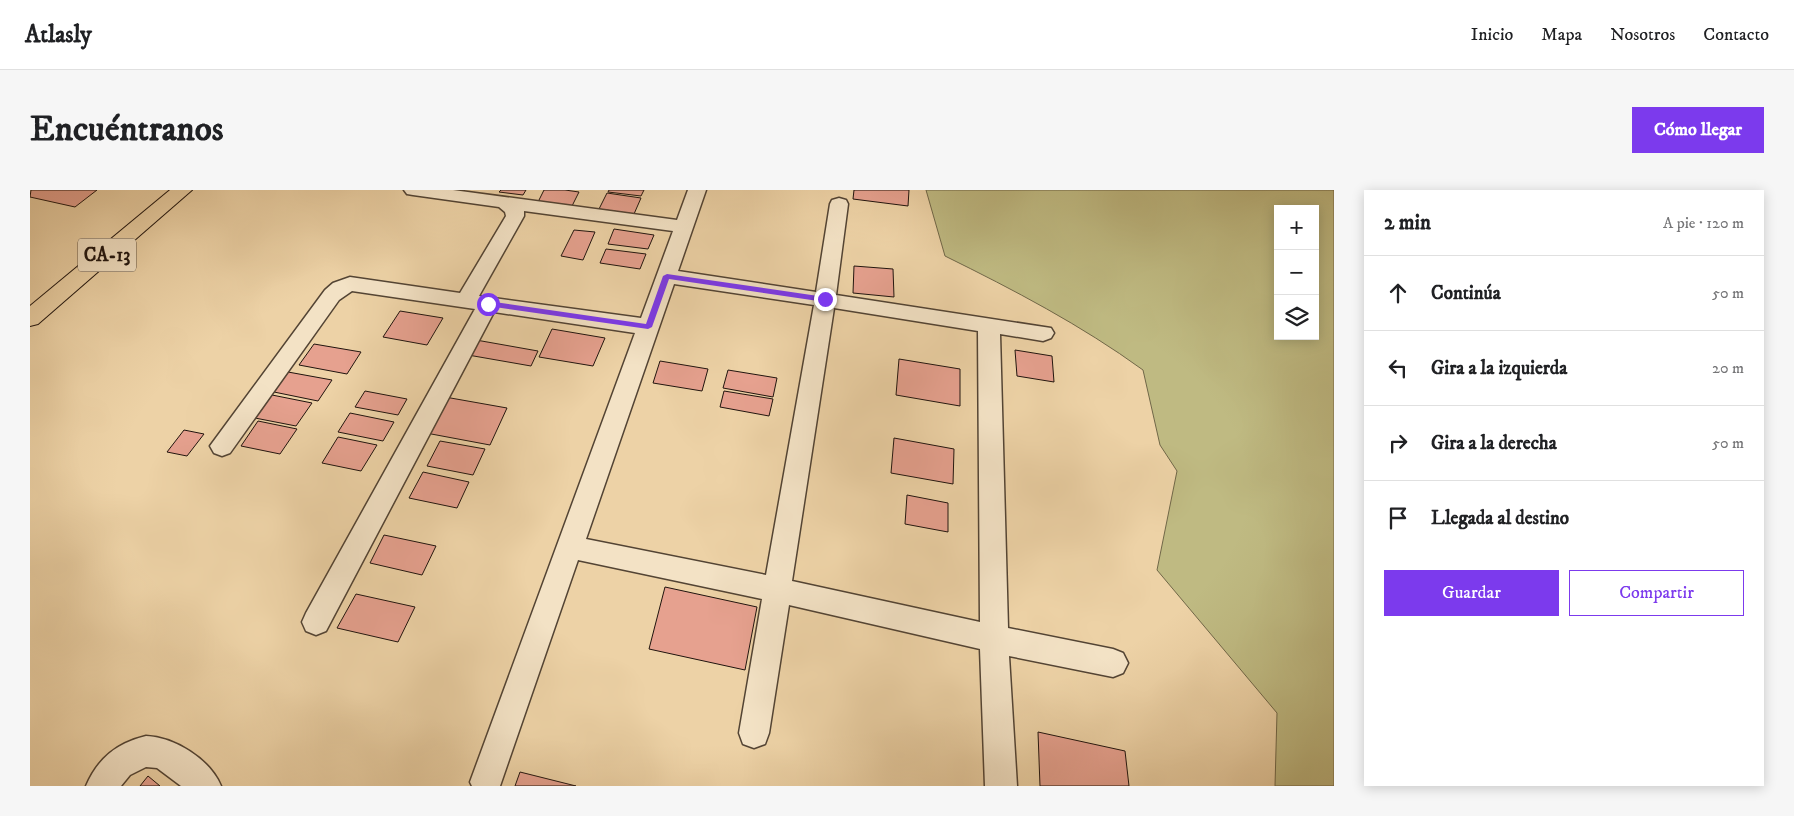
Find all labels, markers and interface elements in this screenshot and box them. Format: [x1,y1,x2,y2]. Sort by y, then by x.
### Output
text: Atlasly [25,20,92,50]
text: Inicio [1471,24,1513,46]
text: Mapa [1541,24,1582,46]
text: Nosotros [1610,24,1675,46]
text: Contacto [1703,24,1769,46]
button: Cómo llegar [1632,107,1764,153]
text: Encuéntranos [30,108,224,152]
map controls [1274,205,1319,340]
button: + [1274,205,1319,250]
text: 2 min [1384,210,1431,236]
text: A pie · 120 m [1663,213,1744,233]
road number: CA-13 [78,238,136,272]
button: − [1274,250,1319,295]
icon: ahead [1384,279,1412,307]
text: Continúa [1431,282,1501,305]
text: 50 m [1712,283,1744,303]
route end [814,288,837,311]
route start [477,293,500,316]
button: layers [1274,295,1319,340]
icon: left [1384,354,1412,382]
text: Gira a la izquierda [1431,357,1567,380]
text: 20 m [1712,358,1744,378]
icon: right [1384,429,1412,457]
text: Gira a la derecha [1431,432,1557,455]
text: 50 m [1712,433,1744,453]
icon: arrive [1384,504,1412,532]
text: Llegada al destino [1431,507,1569,530]
button: Guardar [1384,570,1559,616]
button: Compartir [1569,570,1744,616]

